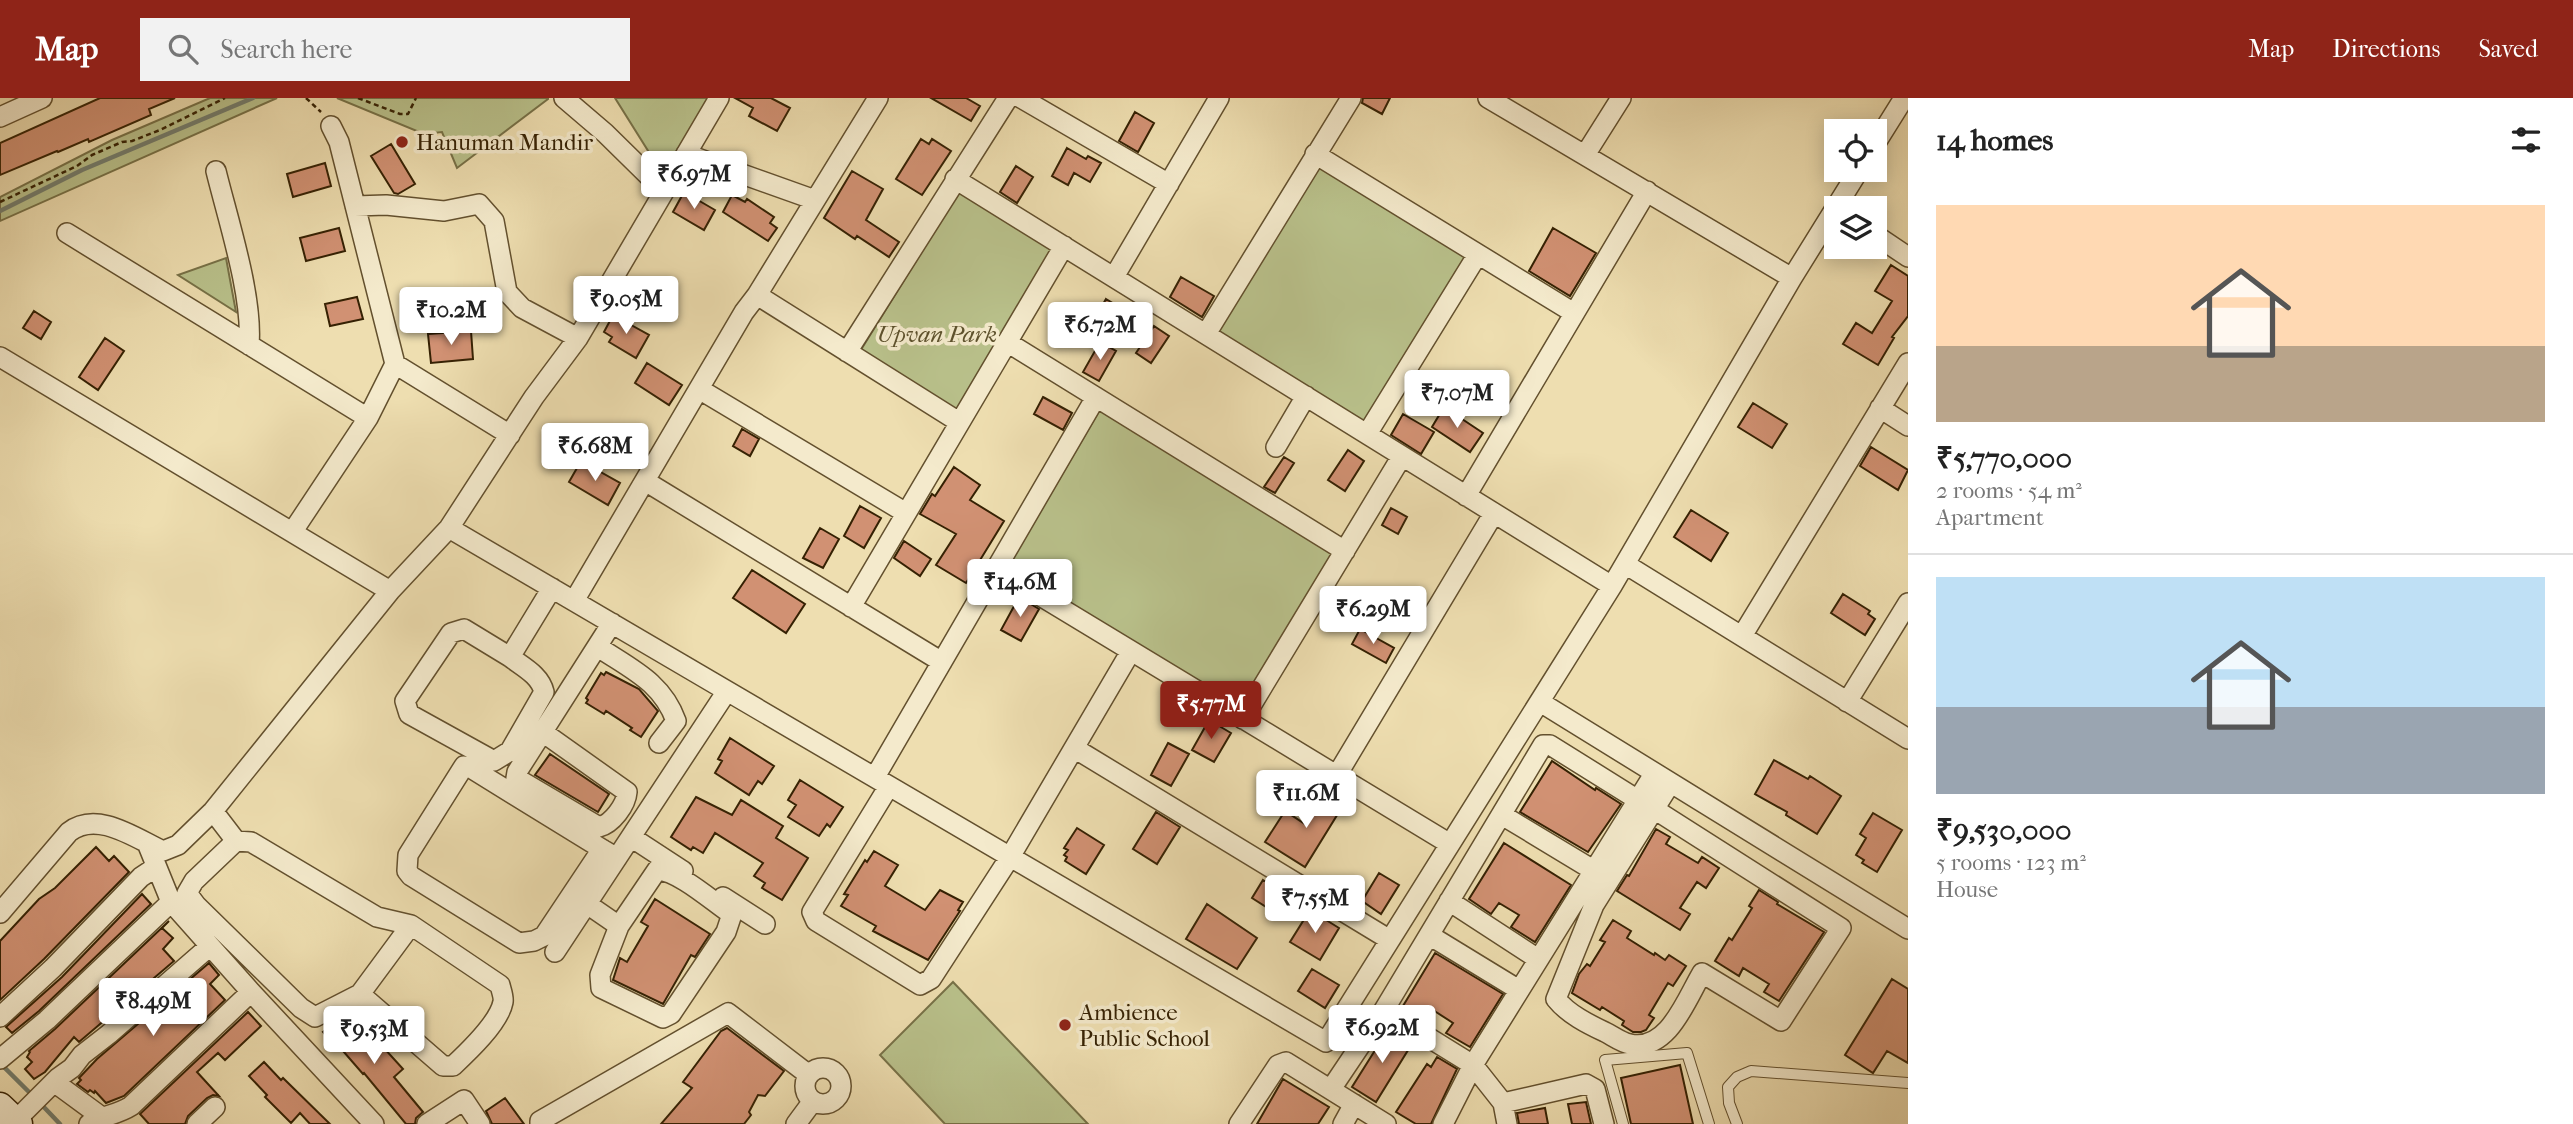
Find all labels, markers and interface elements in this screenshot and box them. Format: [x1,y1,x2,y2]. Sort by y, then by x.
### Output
search box [140,18,630,81]
text: Map [35,30,98,69]
icon: search [164,30,202,68]
text: Search here [220,34,352,65]
text: Map [2248,35,2294,63]
text: Directions [2332,35,2440,63]
text: Saved [2478,35,2538,63]
map controls [1824,119,1887,259]
button: locate [1824,119,1887,182]
icon: filters [2507,121,2545,159]
text: 14 homes [1936,123,2053,158]
place label: Hanuman Mandir [416,129,593,156]
marker: Hanuman Mandir [394,134,410,150]
pin: ₹6.97M [637,152,751,211]
text: ₹6.97M [657,160,731,187]
button: layers [1824,196,1887,259]
icon: home [2178,250,2304,376]
pin: ₹9.05M [569,276,683,336]
text: ₹9.05M [589,285,663,312]
pin: ₹10.2M [394,288,508,347]
text: ₹10.2M [415,296,487,323]
pin: ₹6.72M [1043,302,1157,362]
text: ₹6.72M [1064,311,1136,338]
park label: Upvan Park [877,321,997,348]
pin: ₹7.07M [1400,370,1514,430]
text: ₹7.07M [1420,379,1494,406]
pin: ₹6.68M [538,424,652,483]
text: ₹6.68M [557,432,633,459]
text: ₹5,770,000 [1936,441,2072,476]
text: 2 rooms · 54 m² [1936,477,2082,504]
text: Apartment [1936,504,2044,531]
pin: ₹14.6M [963,560,1077,619]
text: ₹14.6M [983,568,1057,595]
pin: ₹6.29M [1316,587,1430,646]
text: ₹6.29M [1336,595,1410,622]
icon: home [2178,622,2304,748]
pin: ₹5.77M [1154,682,1268,741]
text: ₹5.77M [1176,690,1246,717]
pin: ₹11.6M [1249,770,1363,830]
text: ₹11.6M [1272,779,1340,806]
text: ₹9,530,000 [1936,813,2072,848]
text: 5 rooms · 123 m² [1936,849,2086,876]
pin: ₹7.55M [1258,876,1372,935]
text: House [1936,876,1998,903]
text: ₹7.55M [1281,884,1349,911]
pin: ₹8.49M [96,978,210,1038]
text: ₹8.49M [115,987,191,1014]
place label: Ambience Public School [1078,999,1211,1052]
pin: ₹9.53M [317,1006,431,1066]
pin: ₹6.92M [1325,1006,1439,1065]
text: ₹6.92M [1345,1014,1419,1041]
text: ₹9.53M [339,1015,409,1042]
marker: Ambience Public School [1057,1017,1073,1033]

